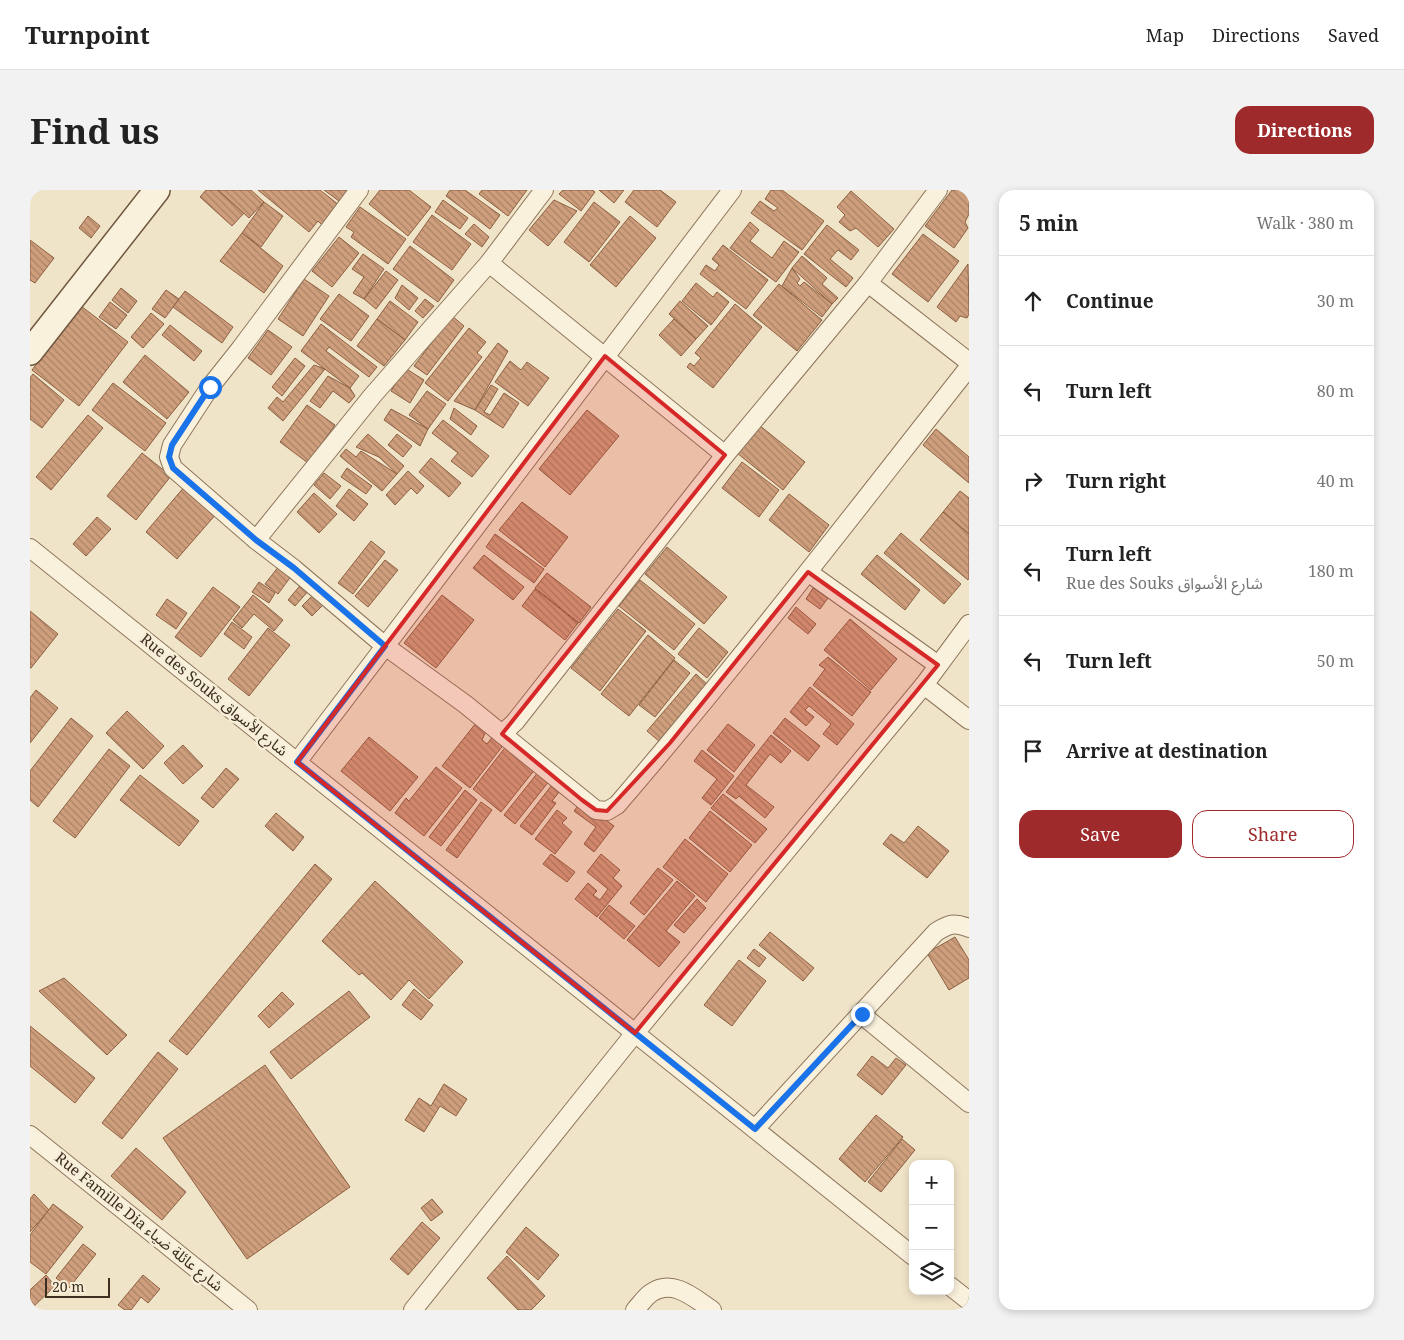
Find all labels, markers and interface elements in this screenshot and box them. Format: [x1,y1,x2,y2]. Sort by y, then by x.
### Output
text: Turnpoint [25,18,150,51]
text: Map [1146,23,1184,47]
text: Directions [1212,23,1300,47]
text: Saved [1328,23,1379,47]
button: Directions [1235,106,1374,154]
text: Find us [30,107,159,154]
text: 5 min [1019,209,1078,237]
text: Walk · 380 m [1257,212,1354,234]
icon: ahead [1019,287,1047,315]
text: Continue [1066,288,1154,314]
text: 30 m [1317,290,1354,312]
route start [199,376,222,399]
icon: left [1019,377,1047,405]
text: Turn left [1066,378,1152,404]
text: 80 m [1317,380,1354,402]
icon: right [1019,467,1047,495]
text: Turn right [1066,468,1166,494]
text: 40 m [1317,470,1354,492]
text: Turn left [1066,541,1152,567]
icon: left [1019,557,1047,585]
text: 180 m [1308,560,1354,582]
text: Rue des Souks شارع الأسواق [1066,572,1263,594]
street label: Rue des Souks شارع الأسواق [135,628,293,763]
icon: left [1019,647,1047,675]
text: Turn left [1066,648,1152,674]
text: 50 m [1317,650,1354,672]
icon: arrive [1019,737,1047,765]
text: Arrive at destination [1066,738,1268,764]
button: Save [1019,810,1182,858]
button: Share [1192,810,1354,858]
route end [851,1003,874,1026]
street label: Rue Famille Dia شارع عائلة ضياء [50,1147,228,1298]
map controls [909,1160,954,1295]
button: + [909,1160,954,1205]
button: − [909,1205,954,1250]
button: layers [909,1250,954,1295]
scale bar [45,1275,110,1298]
text: 20 m [52,1277,85,1296]

